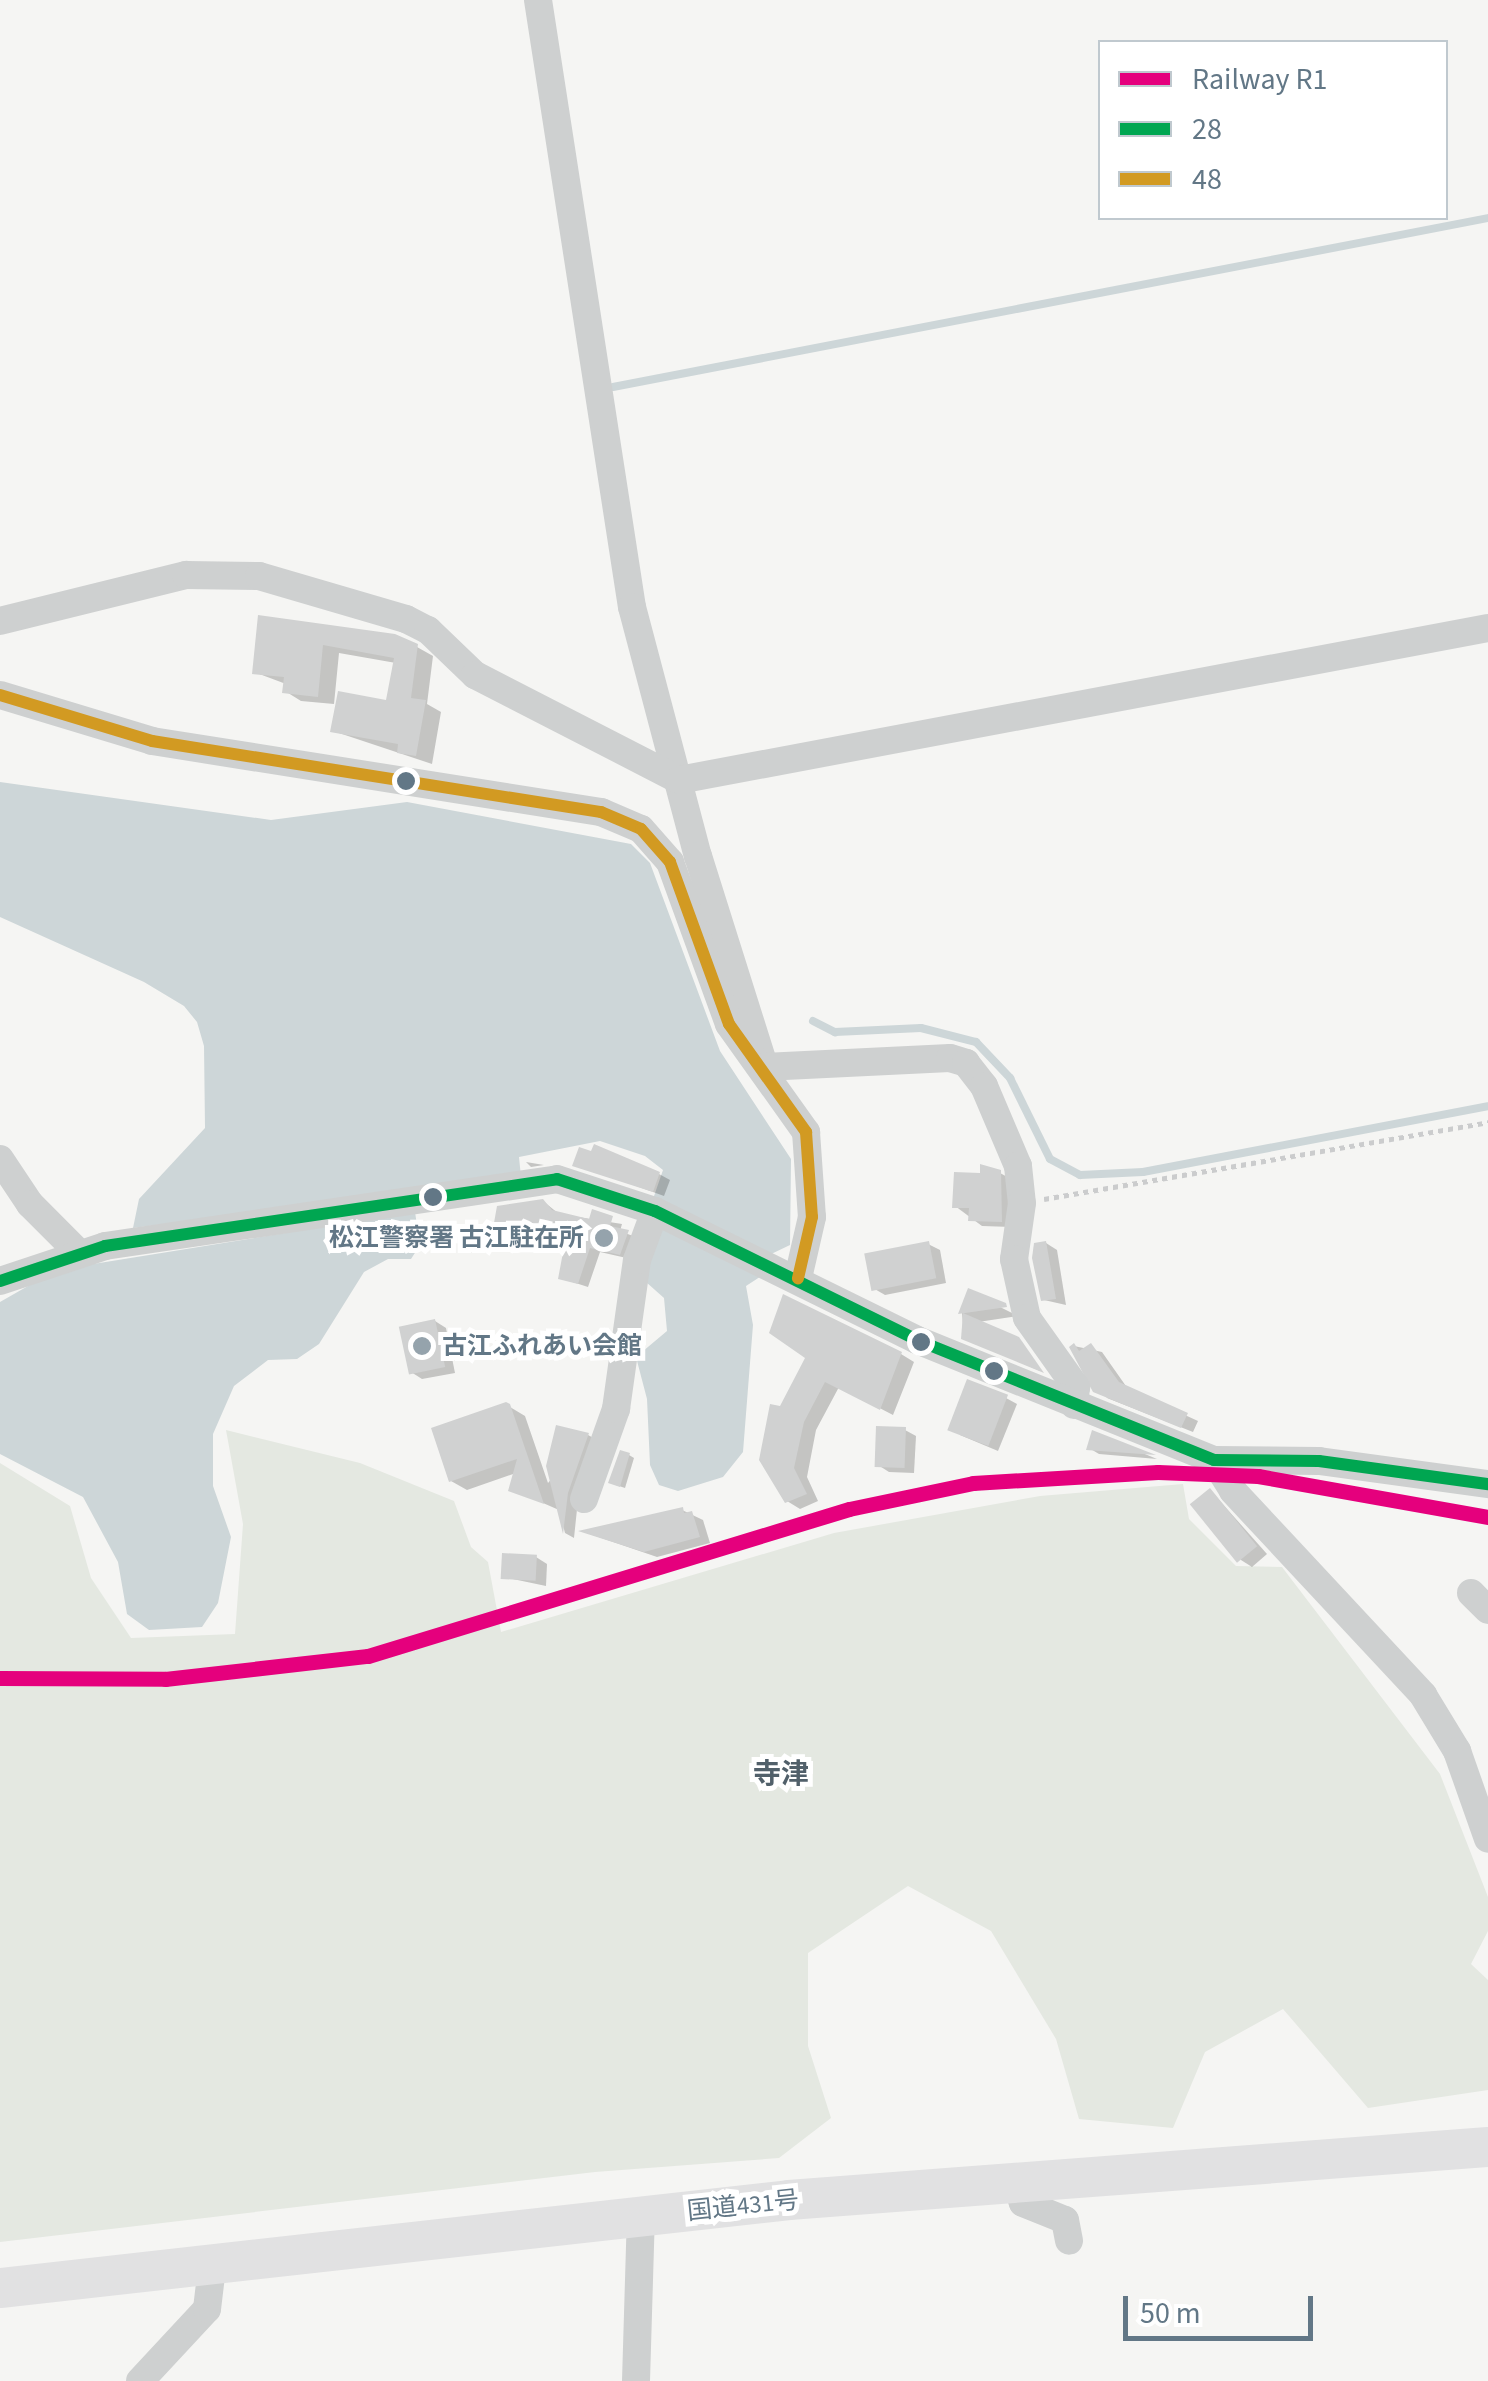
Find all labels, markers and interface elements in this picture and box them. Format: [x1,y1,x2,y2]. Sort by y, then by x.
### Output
legend [1098,40,1448,220]
text: Railway R1 [1192,58,1328,101]
text: 28 [1192,108,1222,151]
text: 48 [1192,158,1222,201]
unlabelled marker [396,771,416,791]
unlabelled marker [423,1187,443,1207]
place label: 松江警察署 古江駐在所 [329,1223,584,1253]
marker: 松江警察署 古江駐在所 [593,1227,615,1249]
place label: 古江ふれあい会館 [442,1331,642,1361]
unlabelled marker [911,1332,931,1352]
marker: 古江ふれあい会館 [411,1335,433,1357]
unlabelled marker [984,1361,1004,1381]
district label: 寺津 [753,1757,809,1791]
street label: 国道431号 [686,2185,800,2227]
scale bar [1128,2276,1318,2338]
text: 50 m [1140,2292,1201,2335]

